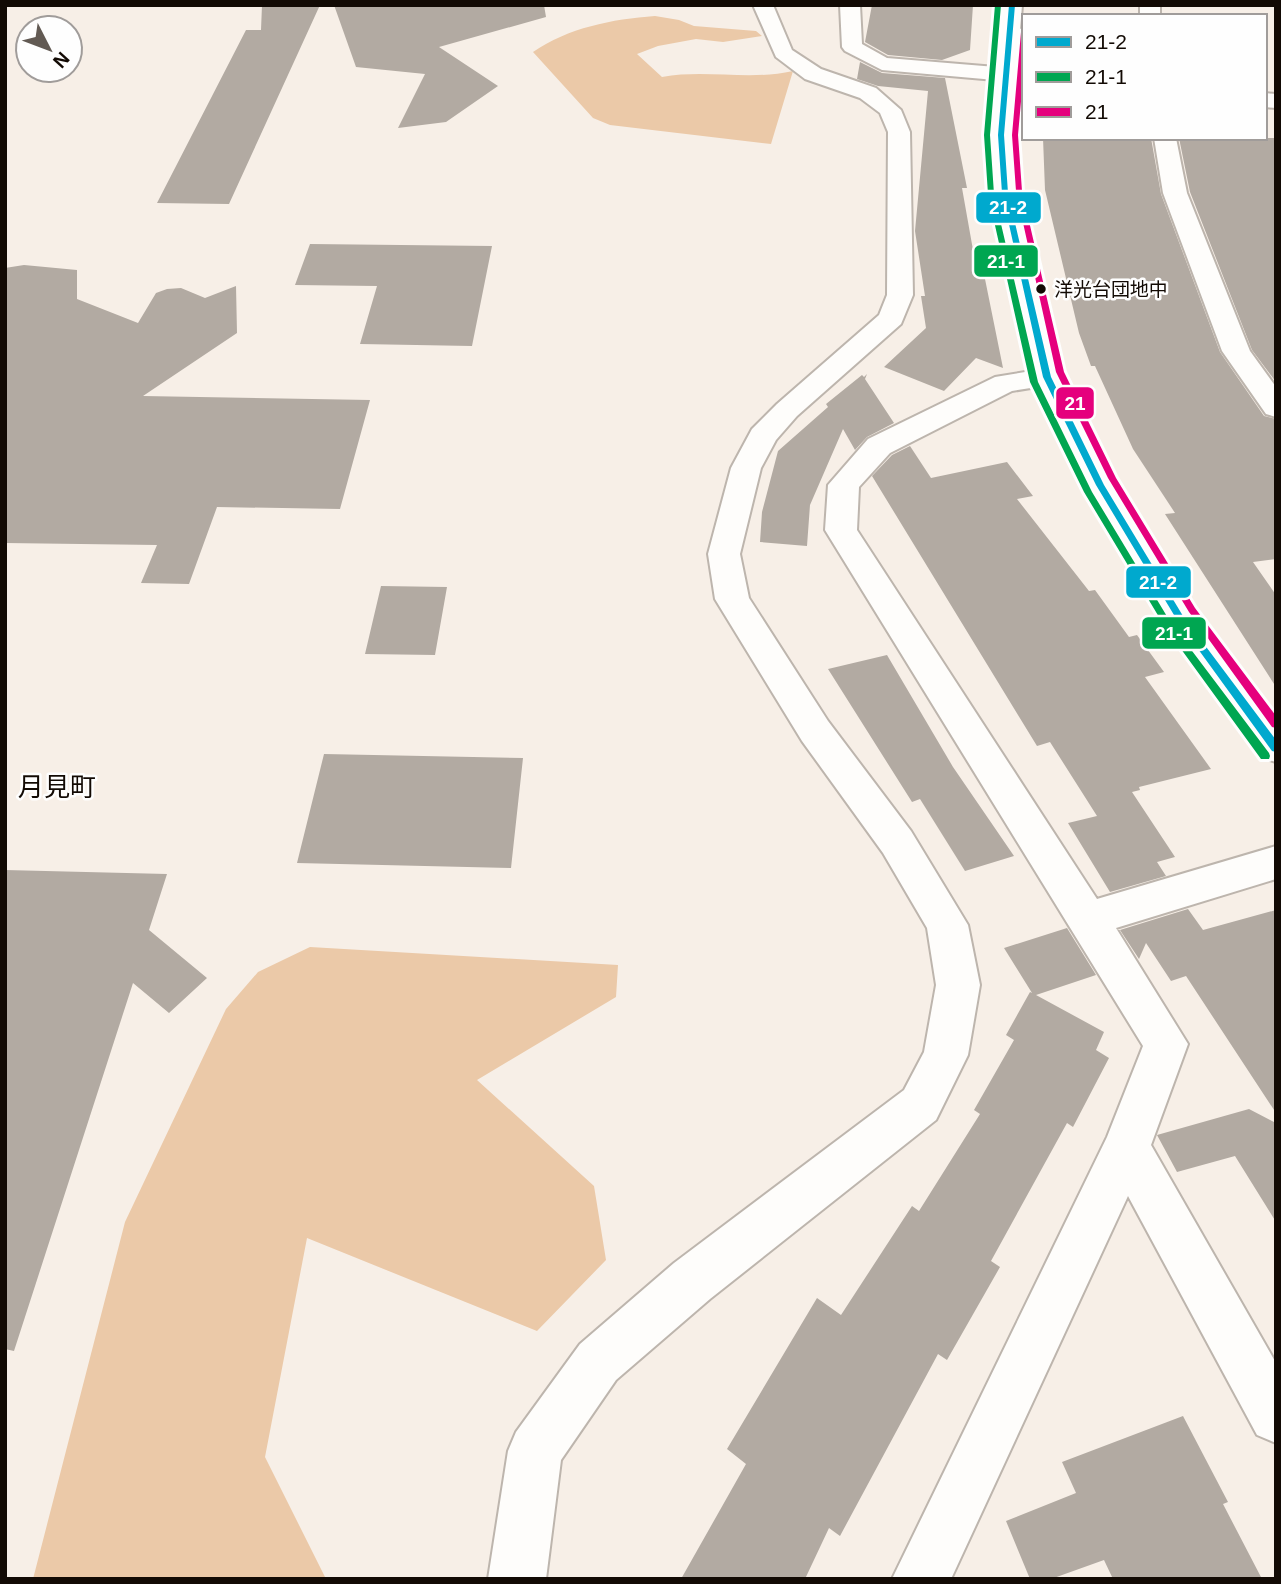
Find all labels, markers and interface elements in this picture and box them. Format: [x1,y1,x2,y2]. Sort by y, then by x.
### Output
north arrow [14,14,84,84]
legend [1022,14,1267,140]
text: 21-2 [1085,30,1127,53]
text: N [49,48,74,72]
text: 21-1 [1085,65,1127,88]
text: 21 [1085,100,1108,123]
line badge: 21-2 [975,191,1042,224]
text: 21-2 [989,197,1027,218]
line badge: 21-1 [973,244,1039,278]
text: 21-1 [987,251,1025,272]
place label: 洋光台団地中 [1054,279,1168,300]
marker: 洋光台団地中 [1034,282,1048,296]
line badge: 21 [1055,386,1095,420]
text: 21 [1064,393,1086,414]
line badge: 21-2 [1125,565,1192,599]
text: 21-2 [1139,572,1177,593]
line badge: 21-1 [1141,616,1207,650]
text: 21-1 [1155,623,1193,644]
district label: 月見町 [18,772,96,802]

